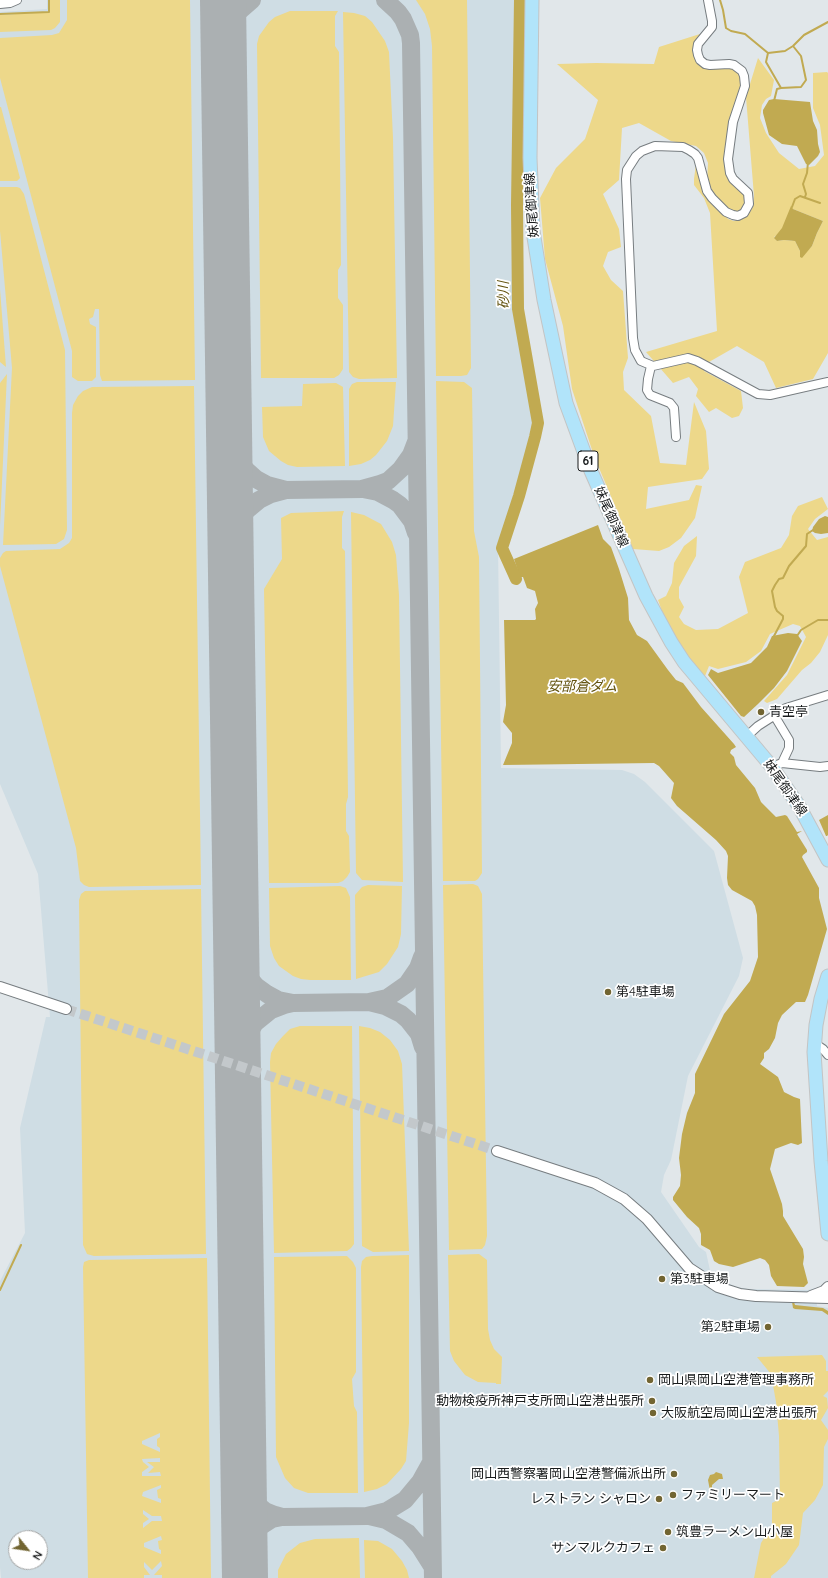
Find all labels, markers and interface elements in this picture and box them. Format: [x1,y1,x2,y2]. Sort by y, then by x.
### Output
street label: 妹尾御津線 [522,172,542,238]
water label: 砂川 [495,281,513,309]
road number: 61 [578,451,598,471]
street label: 妹尾御津線 [591,484,631,550]
water label: 安部倉ダム [547,679,617,695]
place label: 青空亭 [769,704,808,720]
marker: 青空亭 [756,707,766,717]
street label: 妹尾御津線 [760,757,810,819]
place label: 第4駐車場 [616,984,675,1000]
marker: 第4駐車場 [603,987,613,997]
place label: 第3駐車場 [670,1271,729,1287]
marker: 第3駐車場 [657,1274,667,1284]
place label: 第2駐車場 [701,1319,760,1335]
marker: 第2駐車場 [763,1322,773,1332]
place label: 岡山県岡山空港管理事務所 [658,1372,814,1388]
marker: 岡山県岡山空港管理事務所 [645,1375,655,1385]
place label: 動物検疫所神戸支所岡山空港出張所 [436,1393,644,1409]
marker: 動物検疫所神戸支所岡山空港出張所 [647,1396,657,1406]
place label: 大阪航空局岡山空港出張所 [661,1405,817,1421]
marker: 大阪航空局岡山空港出張所 [648,1408,658,1418]
place label: 岡山西警察署岡山空港警備派出所 [471,1466,666,1482]
marker: 岡山西警察署岡山空港警備派出所 [669,1469,679,1479]
place label: ファミリーマート [681,1487,785,1503]
marker: ファミリーマート [668,1490,678,1500]
place label: レストラン シャロン [530,1491,651,1507]
marker: レストラン シャロン [654,1494,664,1504]
place label: 筑豊ラーメン山小屋 [676,1524,793,1540]
marker: 筑豊ラーメン山小屋 [663,1527,673,1537]
north arrow [8,1530,48,1570]
place label: サンマルクカフェ [551,1540,655,1556]
marker: サンマルクカフェ [658,1543,668,1553]
text: N [29,1548,46,1563]

